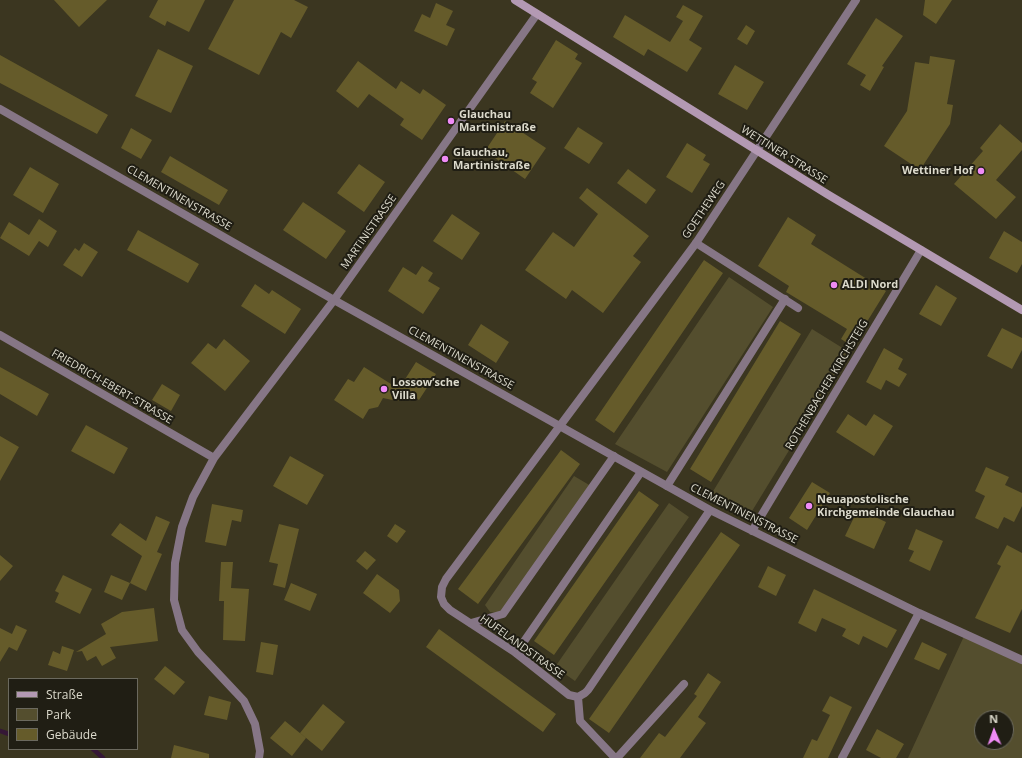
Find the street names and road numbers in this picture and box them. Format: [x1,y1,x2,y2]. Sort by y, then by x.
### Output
street label: WETTINER STRASSE [738,123,830,187]
street label: CLEMENTINENSTRASSE [124,163,234,233]
street label: GOETHEWEG [680,178,728,242]
street label: MARTINISTRASSE [338,192,400,272]
street label: ROTHENBACHER KIRCHSTEIG [783,317,871,453]
street label: CLEMENTINENSTRASSE [406,323,516,393]
street label: FRIEDRICH-EBERT-STRASSE [49,347,175,427]
street label: CLEMENTINENSTRASSE [688,481,800,547]
street label: HUFELANDSTRASSE [477,612,567,682]

